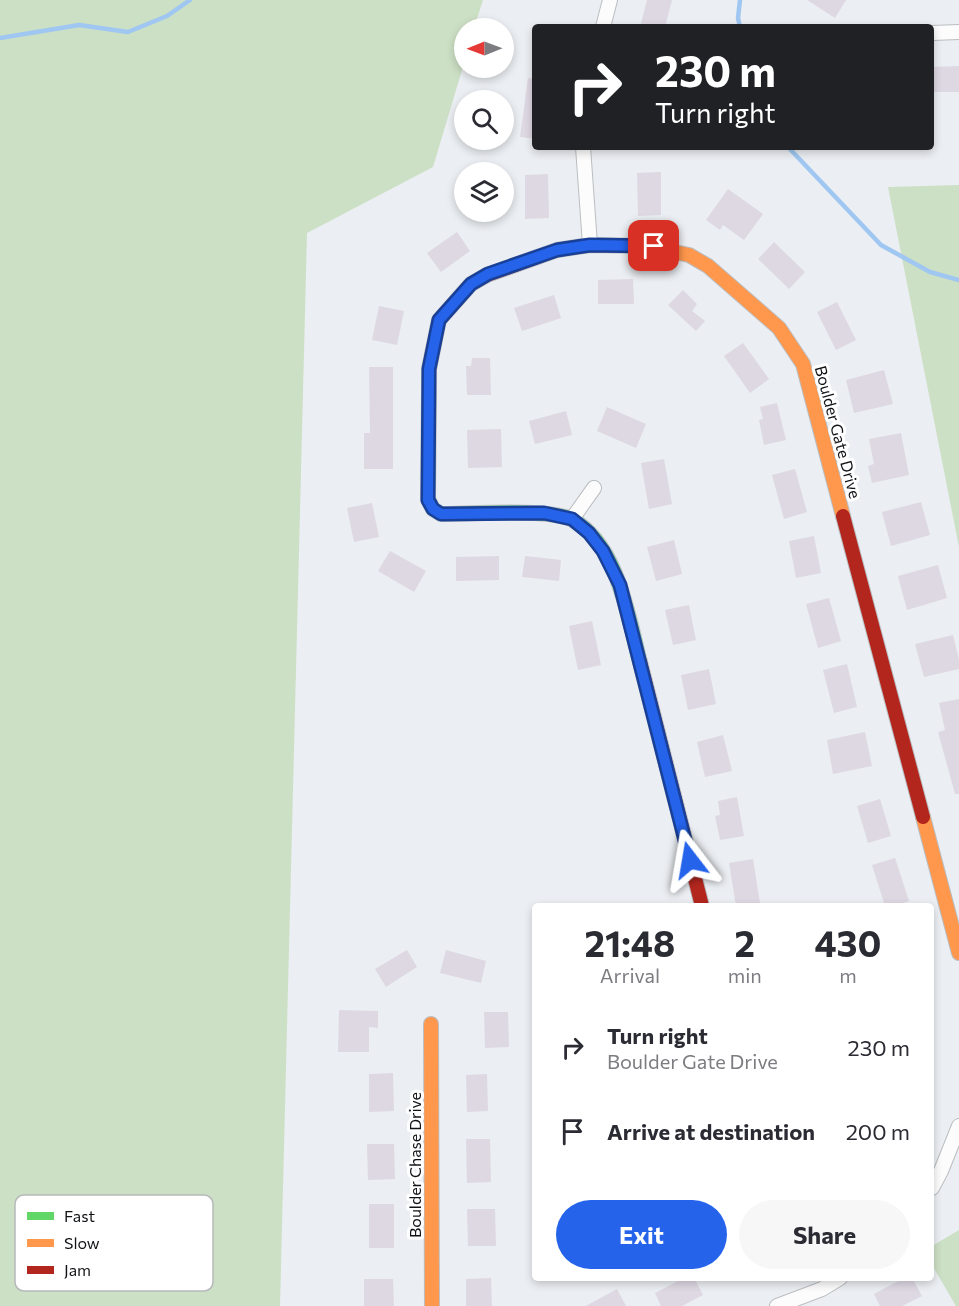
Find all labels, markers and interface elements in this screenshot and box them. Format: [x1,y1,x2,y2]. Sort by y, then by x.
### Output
north arrow [454,18,514,78]
map controls [454,18,514,222]
text: 230 m [655,44,776,96]
icon: right [556,48,634,126]
button: search [454,90,514,150]
text: Turn right [655,96,775,129]
button: layers [454,162,514,222]
pin [628,220,679,271]
icon: arrive [637,229,670,262]
street label: Boulder Gate Drive [812,363,865,500]
position arrow [658,828,722,892]
text: 21:48 [585,920,675,964]
text: 2 [735,920,755,964]
text: 430 [814,920,881,964]
text: Arrival [600,963,660,987]
text: min [728,963,762,987]
text: m [839,963,857,987]
text: Turn right [607,1022,708,1049]
icon: right [556,1031,589,1064]
text: 230 m [847,1034,910,1061]
text: Boulder Gate Drive [607,1049,778,1073]
street label: Boulder Chase Drive [405,1092,424,1238]
icon: arrive [556,1115,589,1148]
text: Arrive at destination [607,1118,815,1145]
text: 200 m [846,1118,910,1145]
legend [15,1195,213,1291]
button: Exit [556,1200,727,1269]
button: Share [739,1200,910,1269]
text: Fast [64,1206,95,1225]
text: Slow [64,1233,100,1252]
text: Jam [64,1260,91,1279]

